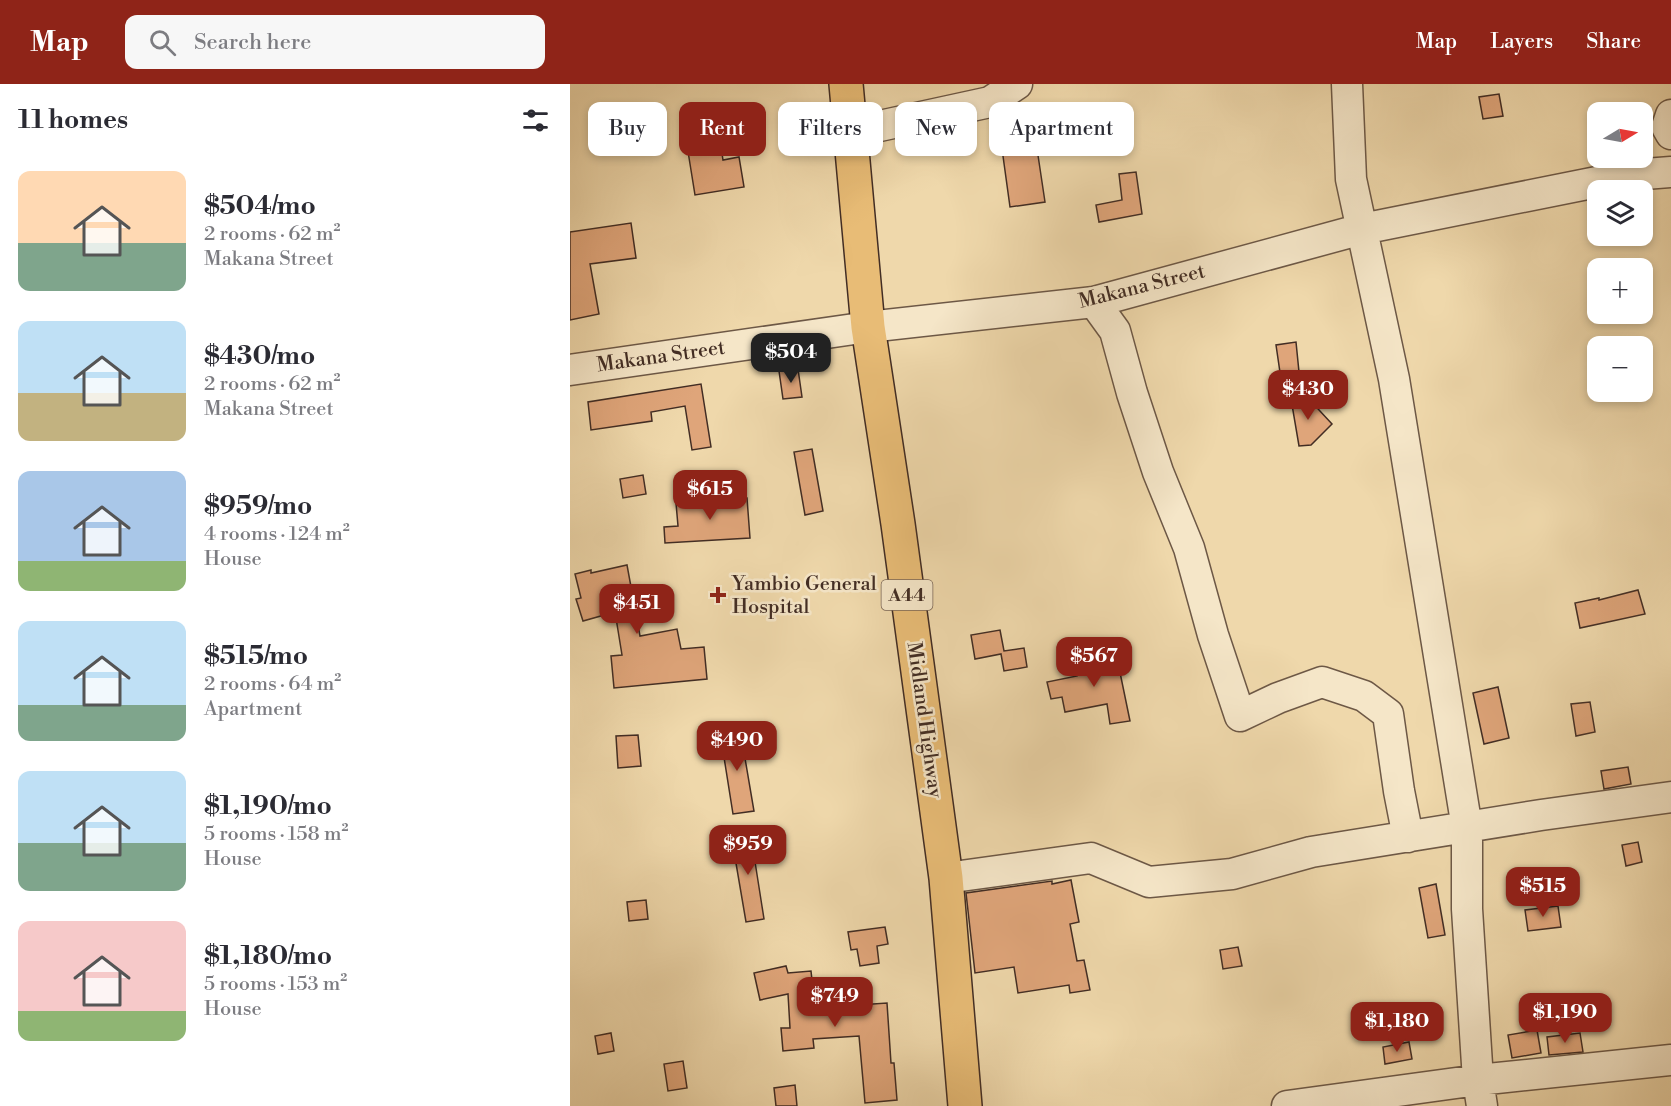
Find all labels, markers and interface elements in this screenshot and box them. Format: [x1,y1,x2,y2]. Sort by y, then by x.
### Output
search box [125,15,545,69]
text: Map [30,25,89,60]
icon: search [146,26,179,59]
text: Search here [194,29,311,56]
text: Map [1416,29,1457,55]
text: Layers [1490,29,1553,55]
text: Share [1586,29,1641,55]
chip: Buy [588,102,667,156]
chip: Rent [679,102,766,156]
chip: Filters [778,102,883,156]
chip: New [895,102,977,156]
chip: Apartment [989,102,1134,156]
north arrow [1587,102,1653,168]
map controls [1587,102,1653,402]
text: 11 homes [18,104,128,136]
icon: filters [519,104,552,137]
button: layers [1587,180,1653,246]
text: $504/mo [204,190,316,222]
icon: home [66,195,138,267]
text: 2 rooms · 62 m² [204,222,340,247]
text: Makana Street [204,247,333,272]
button: + [1587,258,1653,324]
street label: Makana Street [1076,259,1208,315]
pin: $504 [755,333,827,384]
street label: Makana Street [595,336,727,378]
button: − [1587,336,1653,402]
text: $430/mo [204,340,315,372]
text: $504 [765,340,817,365]
icon: home [66,345,138,417]
pin: $430 [1272,370,1344,421]
text: 2 rooms · 62 m² [204,372,340,397]
text: $430 [1282,377,1334,402]
text: Makana Street [204,397,333,422]
pin: $615 [674,470,746,521]
text: $615 [687,477,733,502]
text: $959/mo [204,490,312,522]
icon: home [66,495,138,567]
text: 4 rooms · 124 m² [204,522,350,547]
text: House [204,547,262,572]
place label: Yambio General Hospital [731,572,877,620]
road number: A44 [882,580,932,610]
pin: $451 [601,584,673,635]
marker: Yambio General Hospital [709,586,727,604]
text: $451 [613,591,661,616]
pin: $567 [1058,637,1130,688]
text: $515/mo [204,640,308,672]
street label: Midland Highway [901,640,947,800]
text: $567 [1070,644,1118,669]
icon: home [66,645,138,717]
text: 2 rooms · 64 m² [204,672,341,697]
text: Apartment [204,697,302,722]
pin: $490 [701,721,773,772]
text: $490 [711,728,763,753]
text: $1,190/mo [204,790,332,822]
icon: home [66,795,138,867]
text: 5 rooms · 158 m² [204,822,348,847]
pin: $959 [712,825,784,876]
text: $959 [723,832,773,857]
text: House [204,847,262,872]
pin: $515 [1507,867,1579,918]
text: $515 [1520,874,1566,899]
text: $1,180/mo [204,940,332,972]
icon: home [66,945,138,1017]
text: 5 rooms · 153 m² [204,972,347,997]
pin: $749 [799,977,871,1028]
text: $749 [811,984,859,1009]
pin: $1,190 [1516,993,1614,1044]
text: House [204,997,262,1022]
text: $1,190 [1533,1000,1597,1025]
pin: $1,180 [1348,1002,1446,1053]
text: $1,180 [1365,1009,1429,1034]

